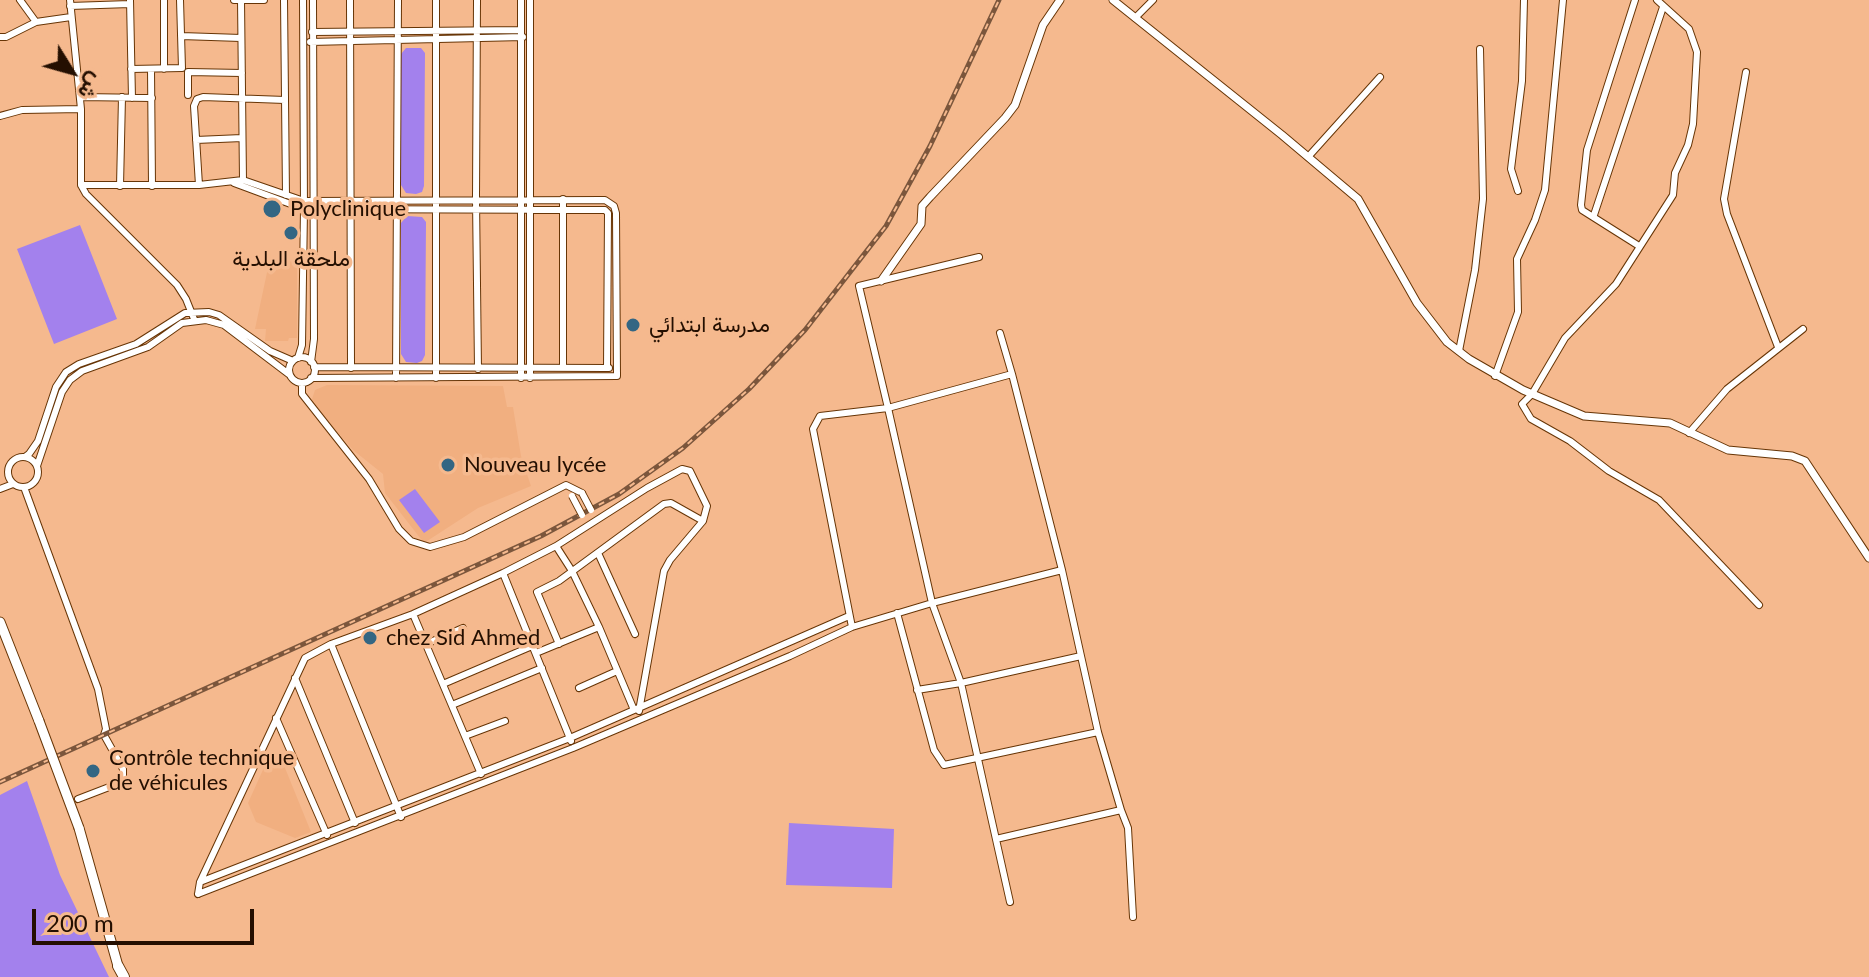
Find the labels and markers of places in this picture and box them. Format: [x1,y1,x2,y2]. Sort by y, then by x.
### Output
place label: Polyclinique [290,196,406,222]
marker: Polyclinique [261,198,283,220]
marker: ملحقة البلدية [282,224,300,242]
place label: ملحقة البلدية [232,246,350,272]
place label: مدرسة ابتدائي [649,312,770,338]
marker: مدرسة ابتدائي [624,316,642,334]
place label: Nouveau lycée [464,452,606,478]
marker: Nouveau lycée [439,456,457,474]
place label: chez Sid Ahmed [386,625,540,651]
marker: chez Sid Ahmed [361,629,379,647]
place label: Contrôle technique de véhicules [109,745,294,796]
marker: Contrôle technique de véhicules [84,762,102,780]

